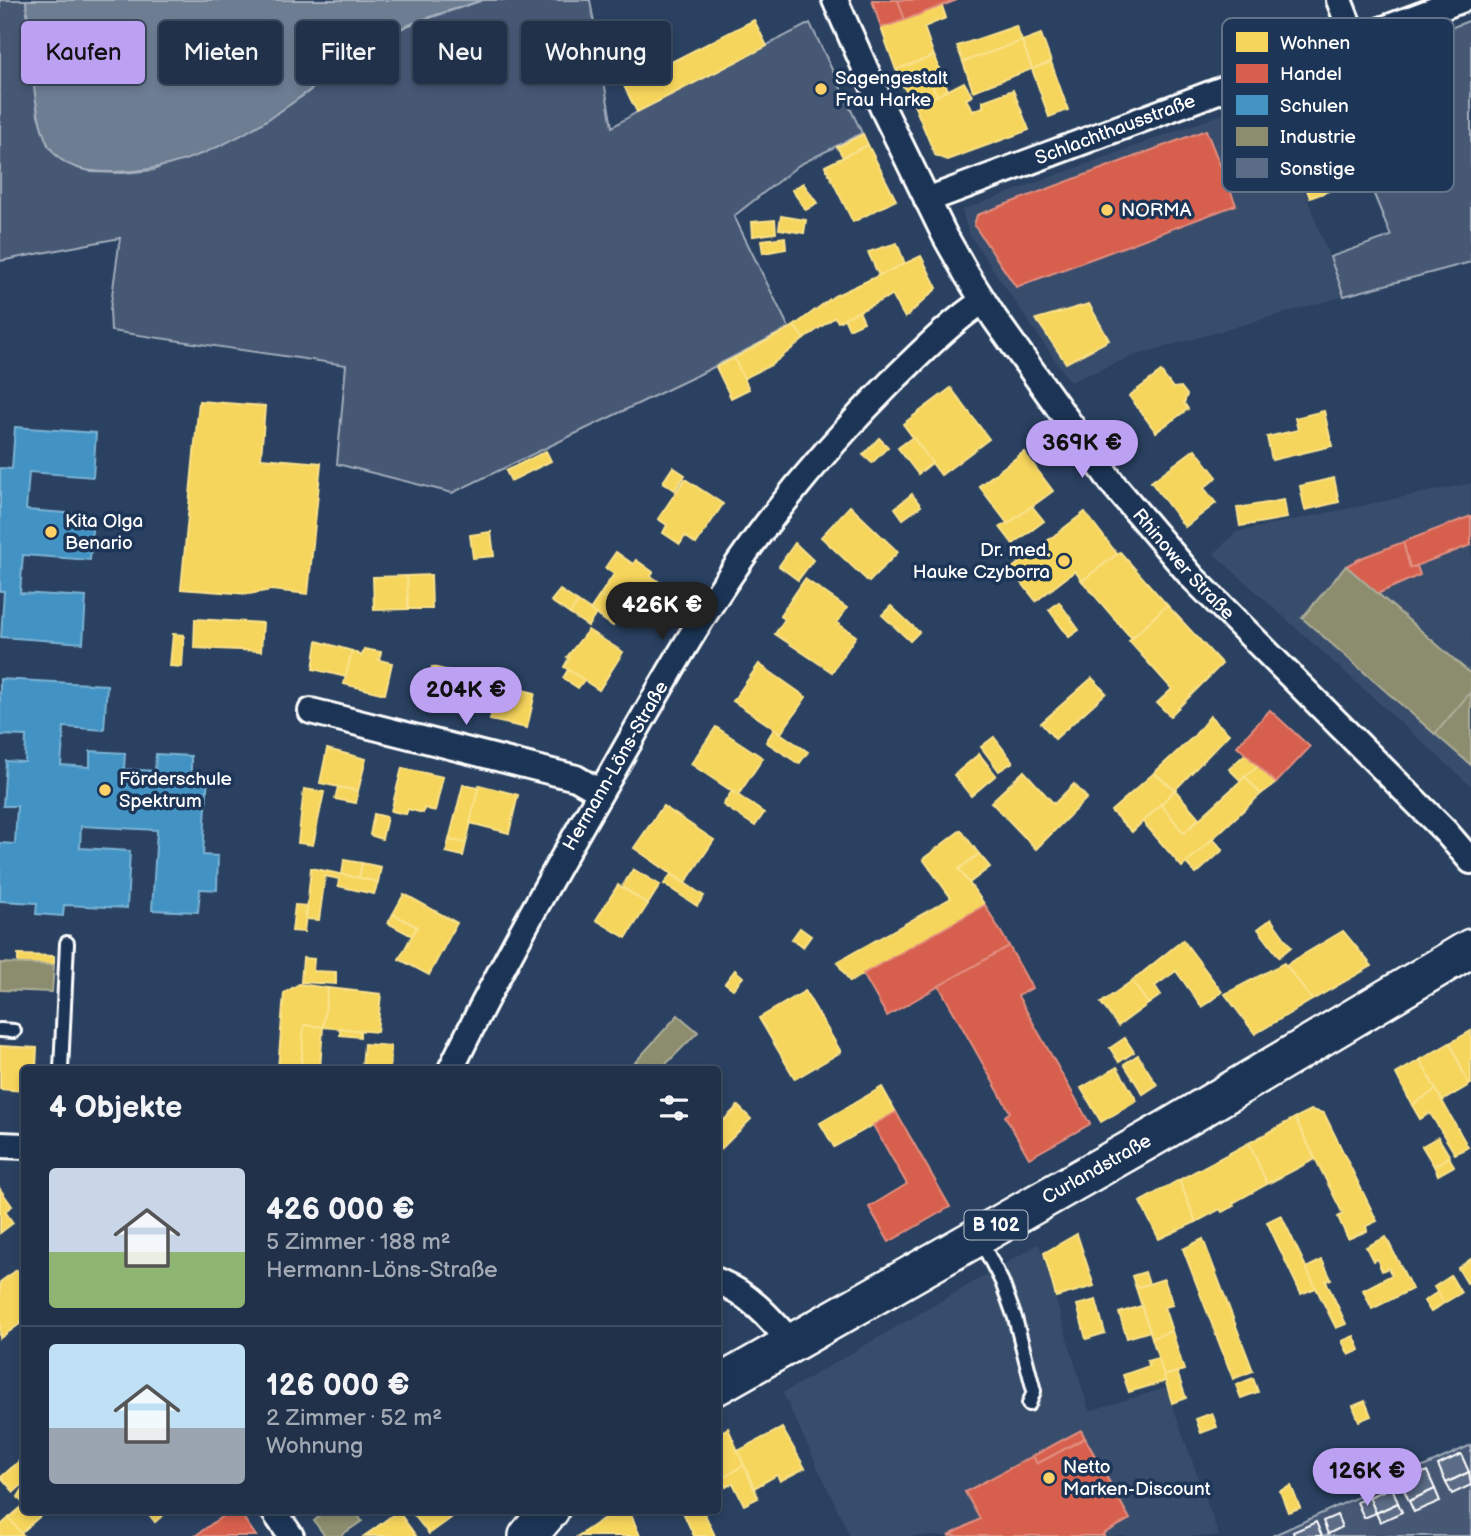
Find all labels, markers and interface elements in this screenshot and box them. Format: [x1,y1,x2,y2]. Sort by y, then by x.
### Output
legend [1222,18,1454,192]
chip: Kaufen [21,21,145,84]
chip: Mieten [159,21,282,84]
chip: Filter [296,21,399,84]
chip: Neu [413,21,507,84]
chip: Wohnung [521,21,671,84]
text: Wohnen [1280,32,1350,55]
text: Handel [1280,63,1342,86]
place label: Sagengestalt Frau Harke [835,67,948,112]
marker: Sagengestalt Frau Harke [813,81,829,97]
street label: Schlachthausstraße [1032,89,1198,170]
text: Schulen [1280,95,1349,118]
text: Industrie [1280,126,1356,149]
text: Sonstige [1280,158,1355,181]
place label: NORMA [1121,199,1192,222]
marker: NORMA [1099,202,1115,218]
pin: 369K € [1025,420,1139,480]
text: 369K € [1042,429,1122,457]
street label: Rhinower Straße [1127,504,1239,625]
place label: Kita Olga Benario [65,510,143,555]
marker: Kita Olga Benario [43,524,59,540]
place label: Dr. med. Hauke Czyborra [913,539,1050,584]
marker: Dr. med. Hauke Czyborra [1056,553,1072,569]
pin: 426K € [605,582,719,642]
text: 426K € [622,591,702,619]
pin: 204K € [409,668,523,727]
text: 204K € [426,676,506,704]
street label: Hermann-Löns-Straße [558,677,673,855]
place label: Förderschule Spektrum [119,768,232,813]
marker: Förderschule Spektrum [97,782,113,798]
icon: filters [655,1089,693,1127]
text: 4 Objekte [49,1090,182,1126]
street label: Curlandstraße [1038,1129,1155,1209]
text: 426 000 € [266,1192,415,1228]
icon: home [105,1196,189,1280]
road number: B 102 [964,1210,1028,1240]
text: 5 Zimmer · 188 m² [266,1228,451,1256]
text: Hermann-Löns-Straße [266,1256,498,1284]
text: 126 000 € [266,1368,410,1404]
icon: home [105,1372,189,1456]
text: 2 Zimmer · 52 m² [266,1404,442,1432]
text: Wohnung [266,1432,363,1460]
pin: 126K € [1310,1448,1424,1508]
place label: Netto Marken-Discount [1063,1456,1211,1501]
text: 126K € [1329,1457,1405,1485]
marker: Netto Marken-Discount [1041,1470,1057,1486]

